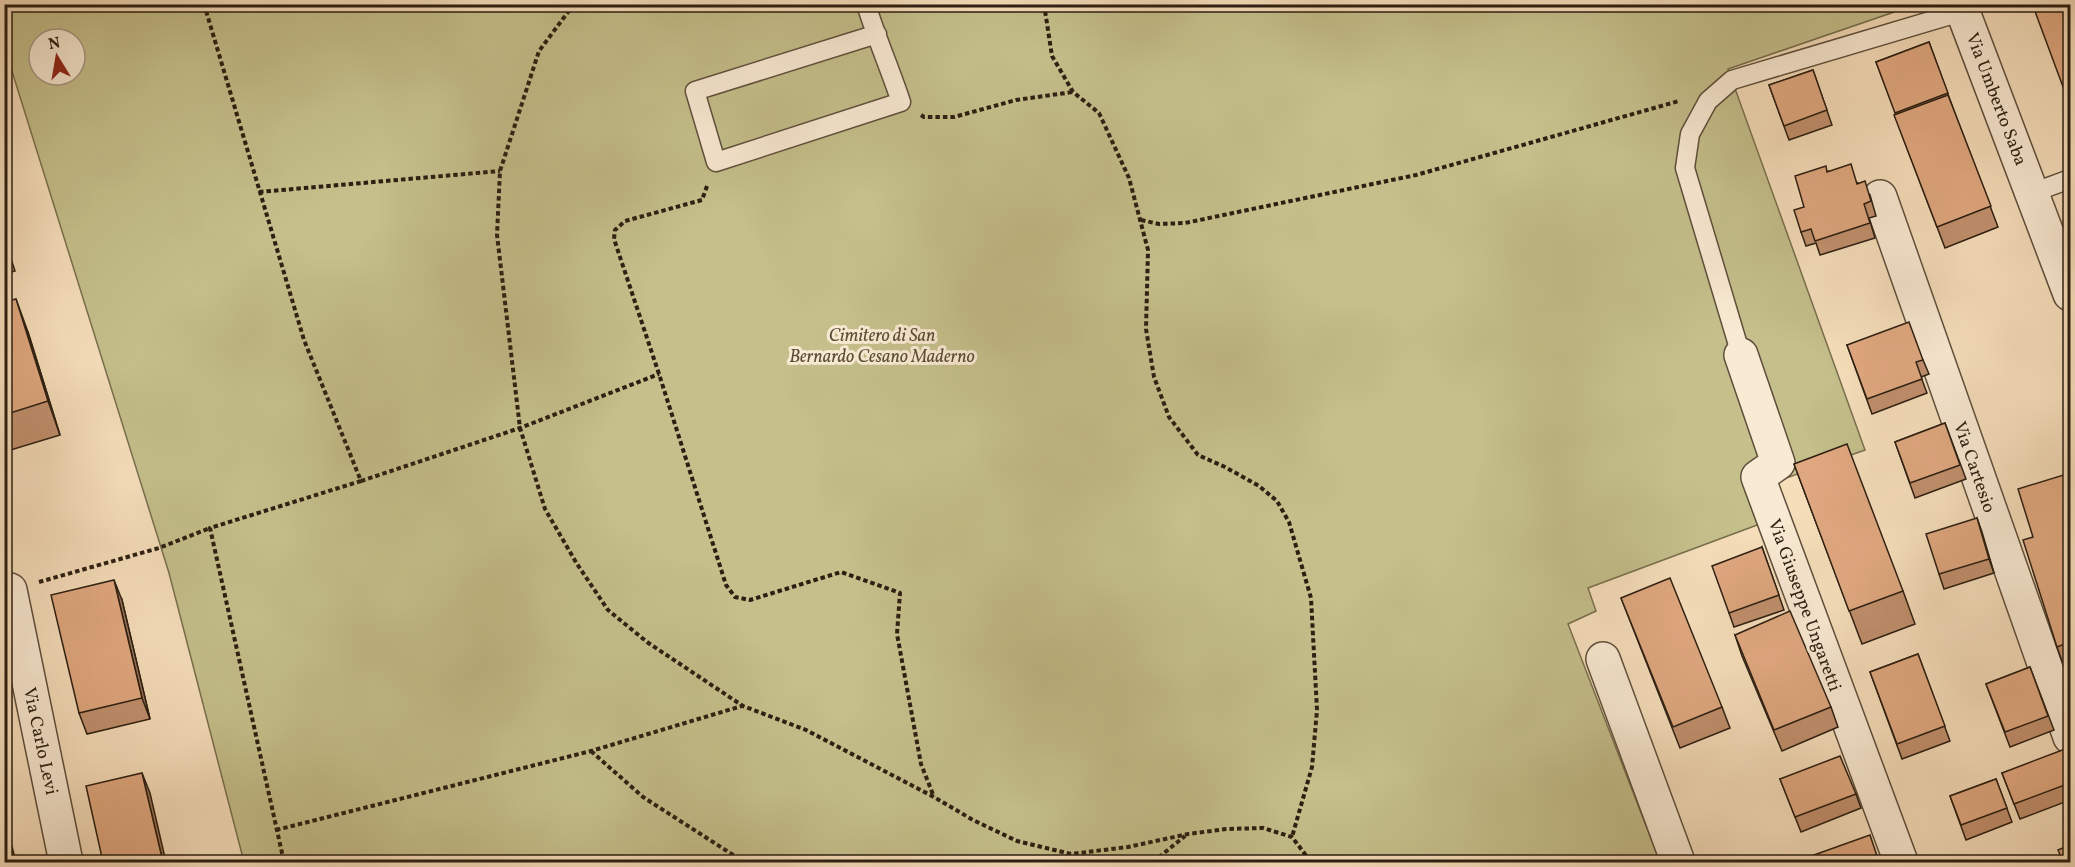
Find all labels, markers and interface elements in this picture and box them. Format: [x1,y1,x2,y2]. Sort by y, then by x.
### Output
north arrow [27,27,87,87]
street label: Via Umberto Saba [1959,29,2032,170]
text: N [47,32,63,56]
park label: Cimitero di San Bernardo Cesano Maderno [789,324,975,370]
street label: Via Cartesio [1946,418,2001,516]
street label: Via Giuseppe Ungaretti [1761,516,1846,695]
street label: Via Carlo Levi [16,685,63,798]

